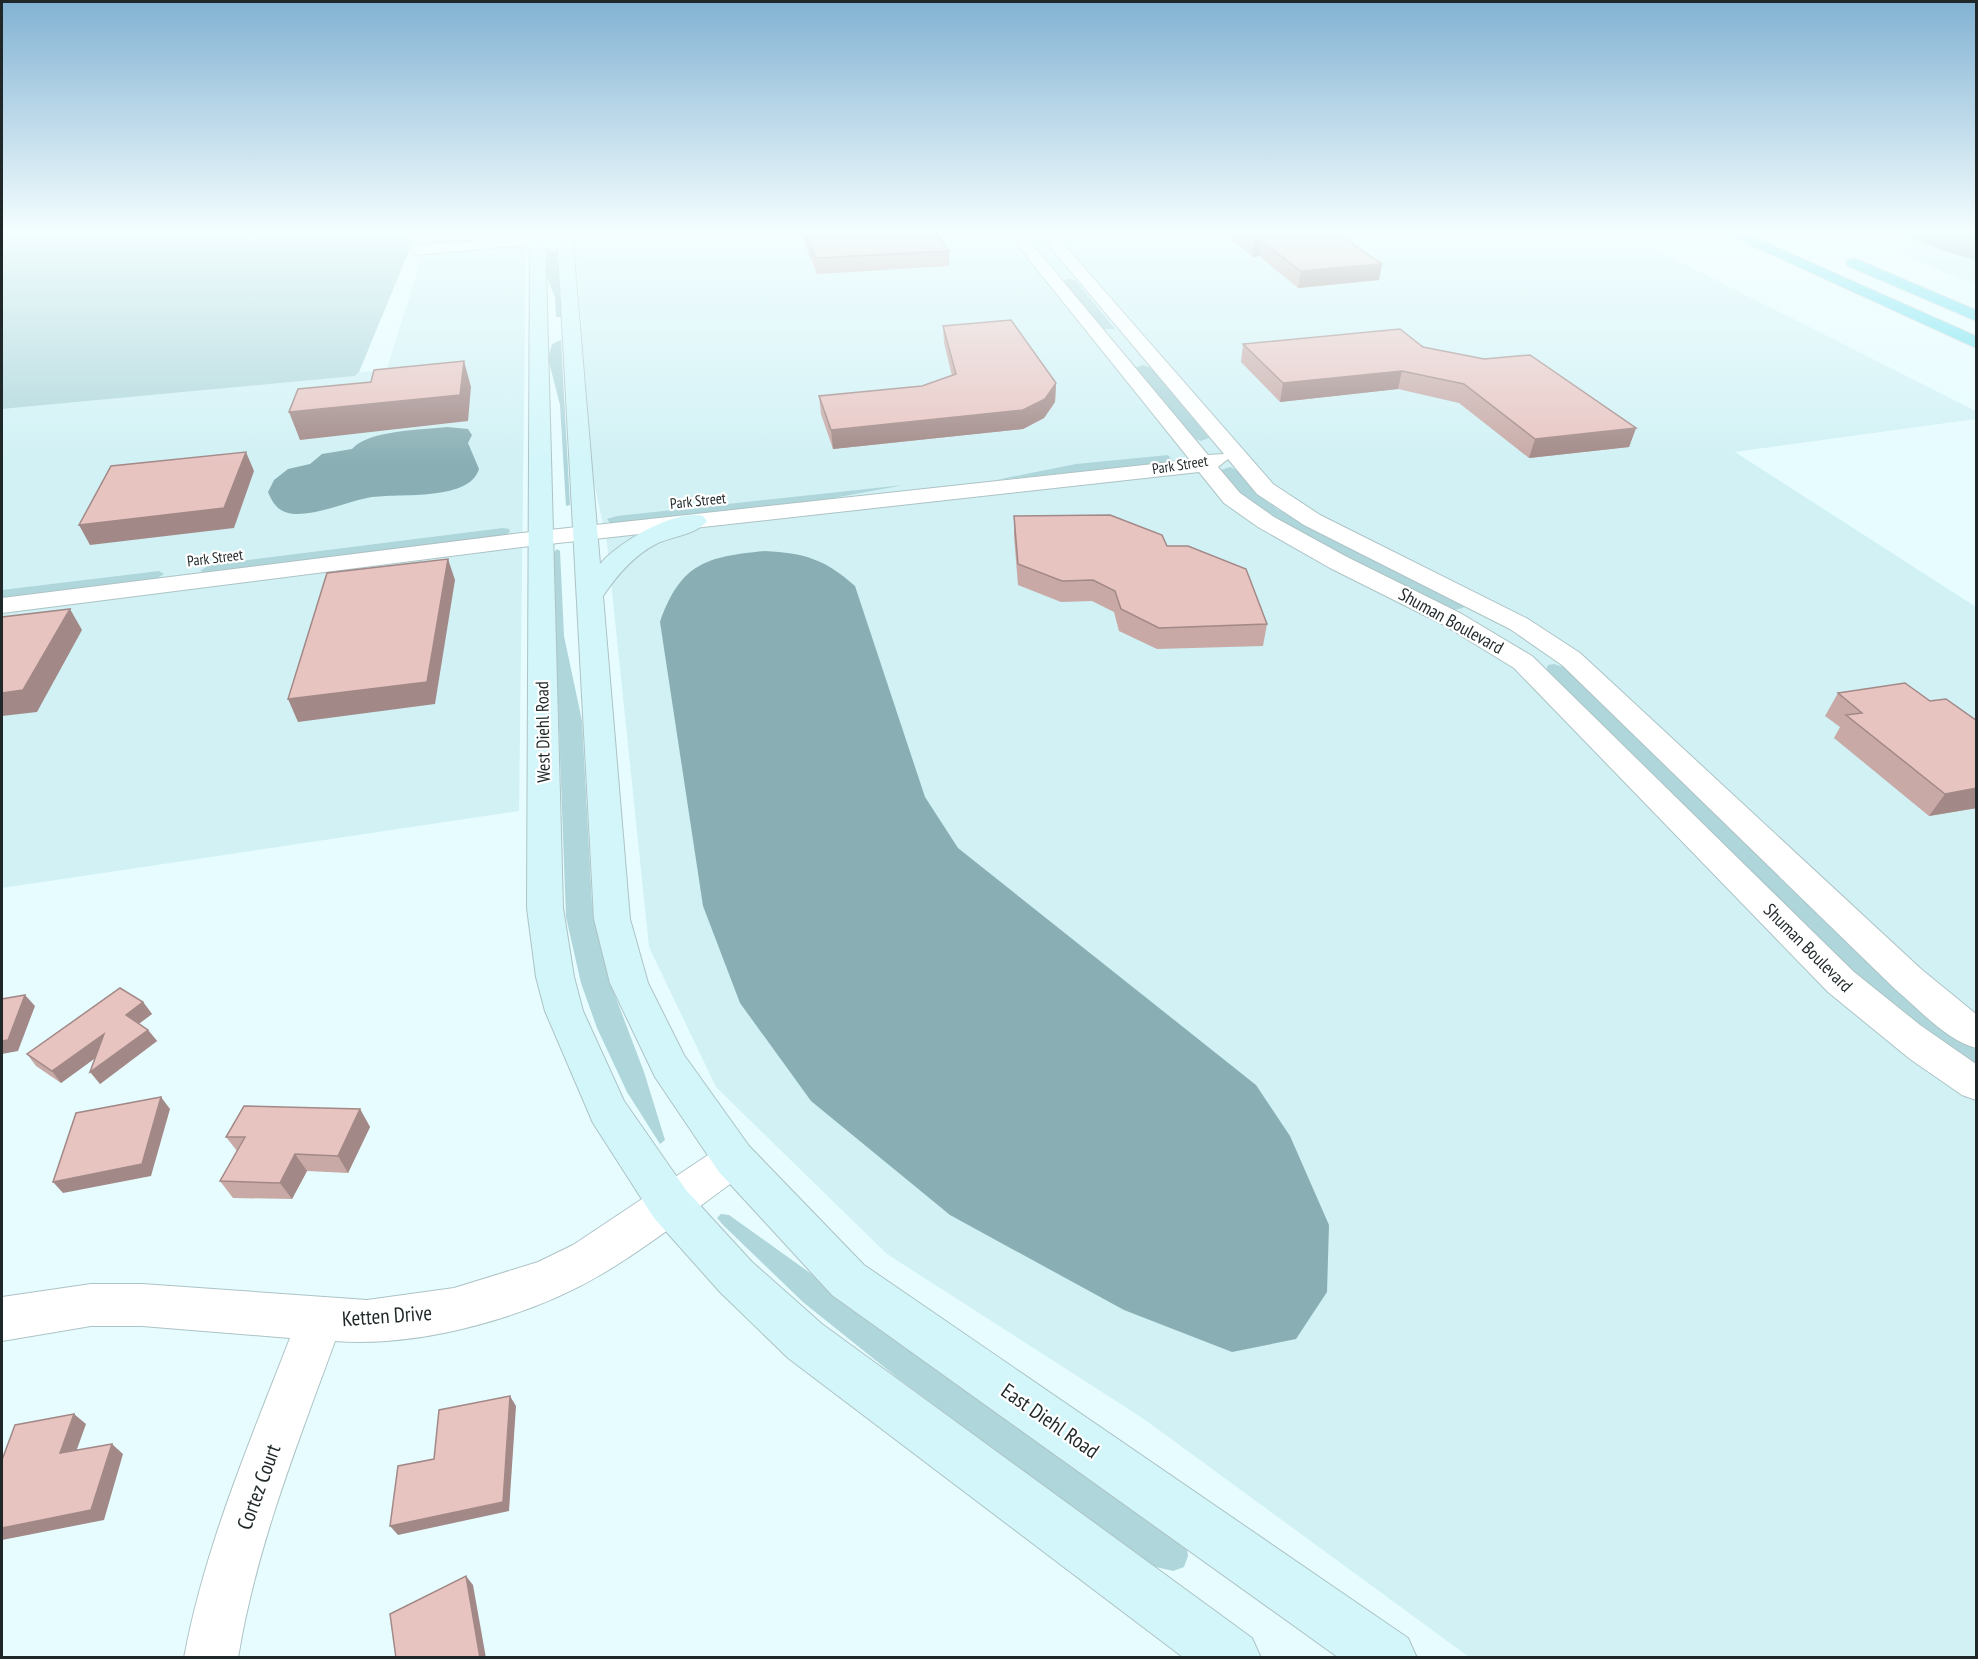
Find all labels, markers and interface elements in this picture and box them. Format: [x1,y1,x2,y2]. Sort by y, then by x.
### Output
street label: Park Street [1151,451,1209,478]
street label: Park Street [669,488,727,513]
street label: Park Street [186,545,244,570]
street label: Shuman Boulevard [1395,582,1508,659]
street label: West Diehl Road [530,681,555,783]
street label: Shuman Boulevard [1759,898,1858,997]
street label: Ketten Drive [341,1299,433,1332]
street label: East Diehl Road [996,1377,1104,1464]
street label: Cortez Court [231,1440,287,1533]

